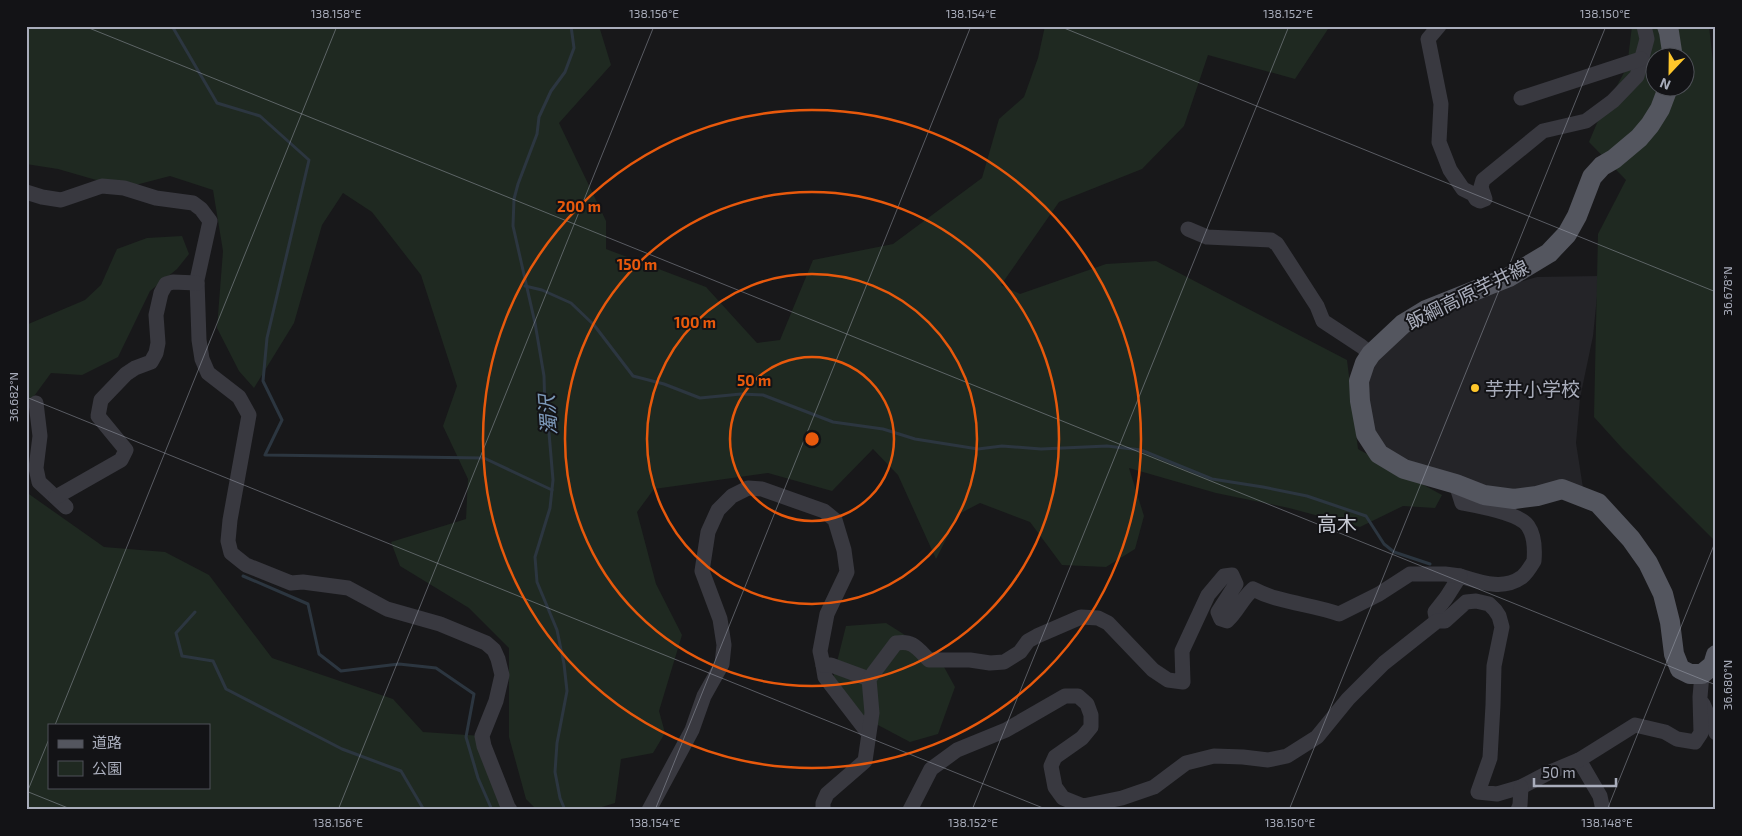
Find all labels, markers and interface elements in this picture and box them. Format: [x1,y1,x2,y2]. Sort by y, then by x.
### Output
text: 138.158°E [311,6,362,20]
text: 138.156°E [629,6,679,20]
text: 138.154°E [946,6,997,20]
text: 138.152°E [1263,6,1313,20]
text: 138.150°E [1580,6,1631,20]
north arrow [1644,48,1694,98]
text: N [1657,75,1673,94]
text: 200 m [557,197,601,215]
text: 150 m [617,255,657,273]
street label: 飯綱高原芋井線 [1402,255,1532,333]
text: 36.678°N [1720,266,1734,316]
text: 100 m [674,313,716,331]
text: 50 m [737,371,771,389]
text: 36.682°N [6,372,20,422]
place label: 芋井小学校 [1485,377,1580,400]
marker: 芋井小学校 [1469,382,1481,394]
water label: 濁沢 [533,391,560,436]
centre of rings [803,430,821,448]
district label: 高木 [1317,511,1357,535]
text: 36.680°N [1720,660,1734,710]
legend [48,724,210,788]
text: 道路 [92,733,122,751]
scale bar [1534,756,1617,788]
text: 公園 [92,759,122,777]
text: 50 m [1542,763,1576,781]
text: 138.156°E [313,815,363,829]
text: 138.154°E [630,815,681,829]
text: 138.152°E [948,815,998,829]
text: 138.150°E [1265,815,1316,829]
text: 138.148°E [1581,815,1633,829]

